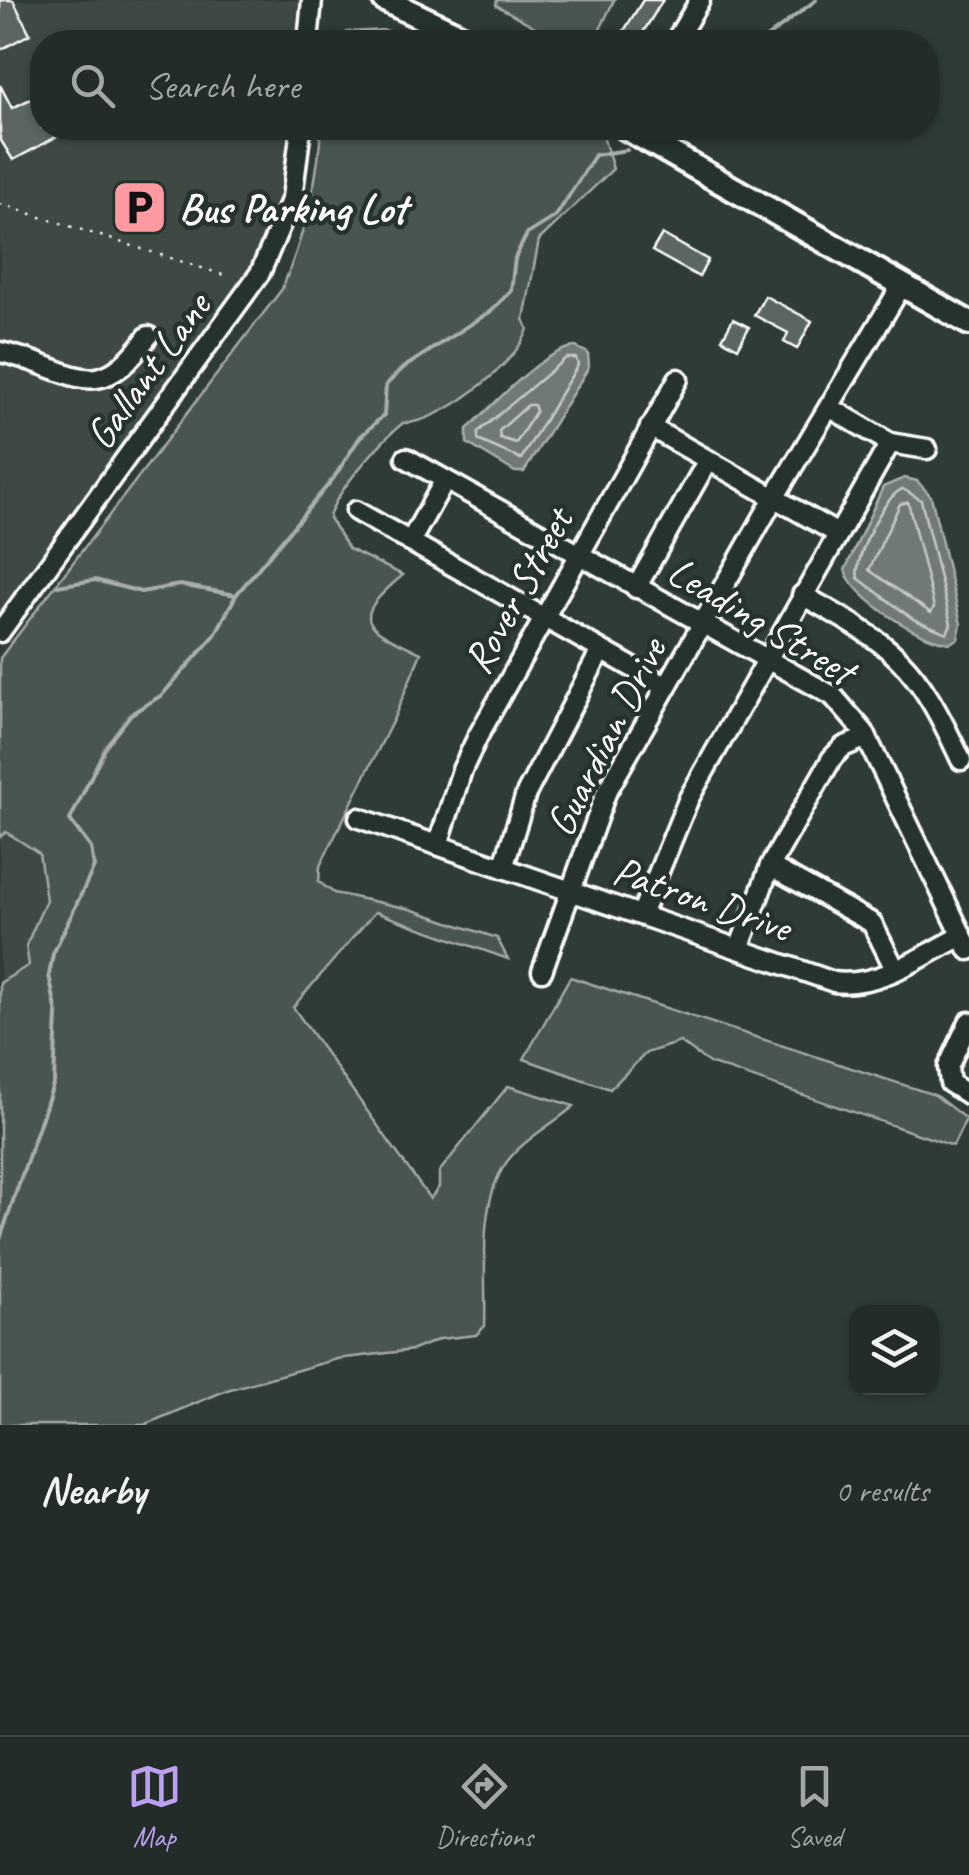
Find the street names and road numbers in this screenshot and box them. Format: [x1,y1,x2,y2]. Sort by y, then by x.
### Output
street label: Gallant Lane [74,280,224,460]
street label: Rover Street [451,496,587,683]
street label: Leading Street [658,545,868,700]
street label: Guardian Drive [534,627,679,845]
street label: Patron Drive [606,844,801,955]

